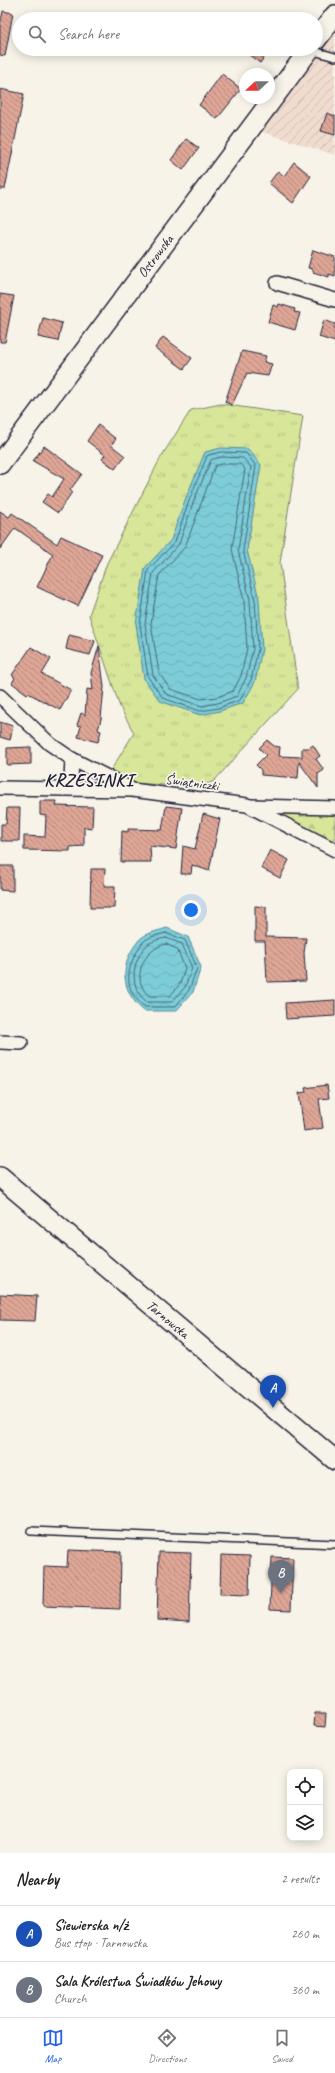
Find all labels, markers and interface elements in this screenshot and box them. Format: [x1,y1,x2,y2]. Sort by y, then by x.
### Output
search box [12,12,323,56]
icon: search [26,23,48,45]
text: Search here [58,25,119,44]
north arrow [239,68,275,104]
street label: Ostrowska [134,230,178,281]
district label: KRZESINKI [44,769,137,791]
street label: Świątniczki [164,770,222,795]
your location [181,900,201,920]
street label: Tarnowska [143,1297,193,1343]
pin: A [260,1375,286,1408]
pin: B [268,1560,294,1593]
map controls [287,1769,323,1841]
button: locate [287,1769,323,1805]
button: layers [287,1805,323,1841]
text: Nearby [16,1869,59,1890]
text: 2 results [281,1871,319,1887]
text: Siewierska n/ż [54,1916,128,1935]
text: A [26,1926,32,1942]
text: 260 m [291,1926,319,1942]
text: Bus stop · Tarnowska [54,1935,147,1951]
text: Sala Królestwa Świadków Jehowy [54,1972,221,1991]
text: B [26,1982,32,1998]
text: 360 m [291,1982,319,1998]
text: Church [54,1991,87,2007]
tab: Map [42,2027,64,2065]
tab: Directions [148,2027,187,2065]
tab: Saved [271,2027,293,2065]

